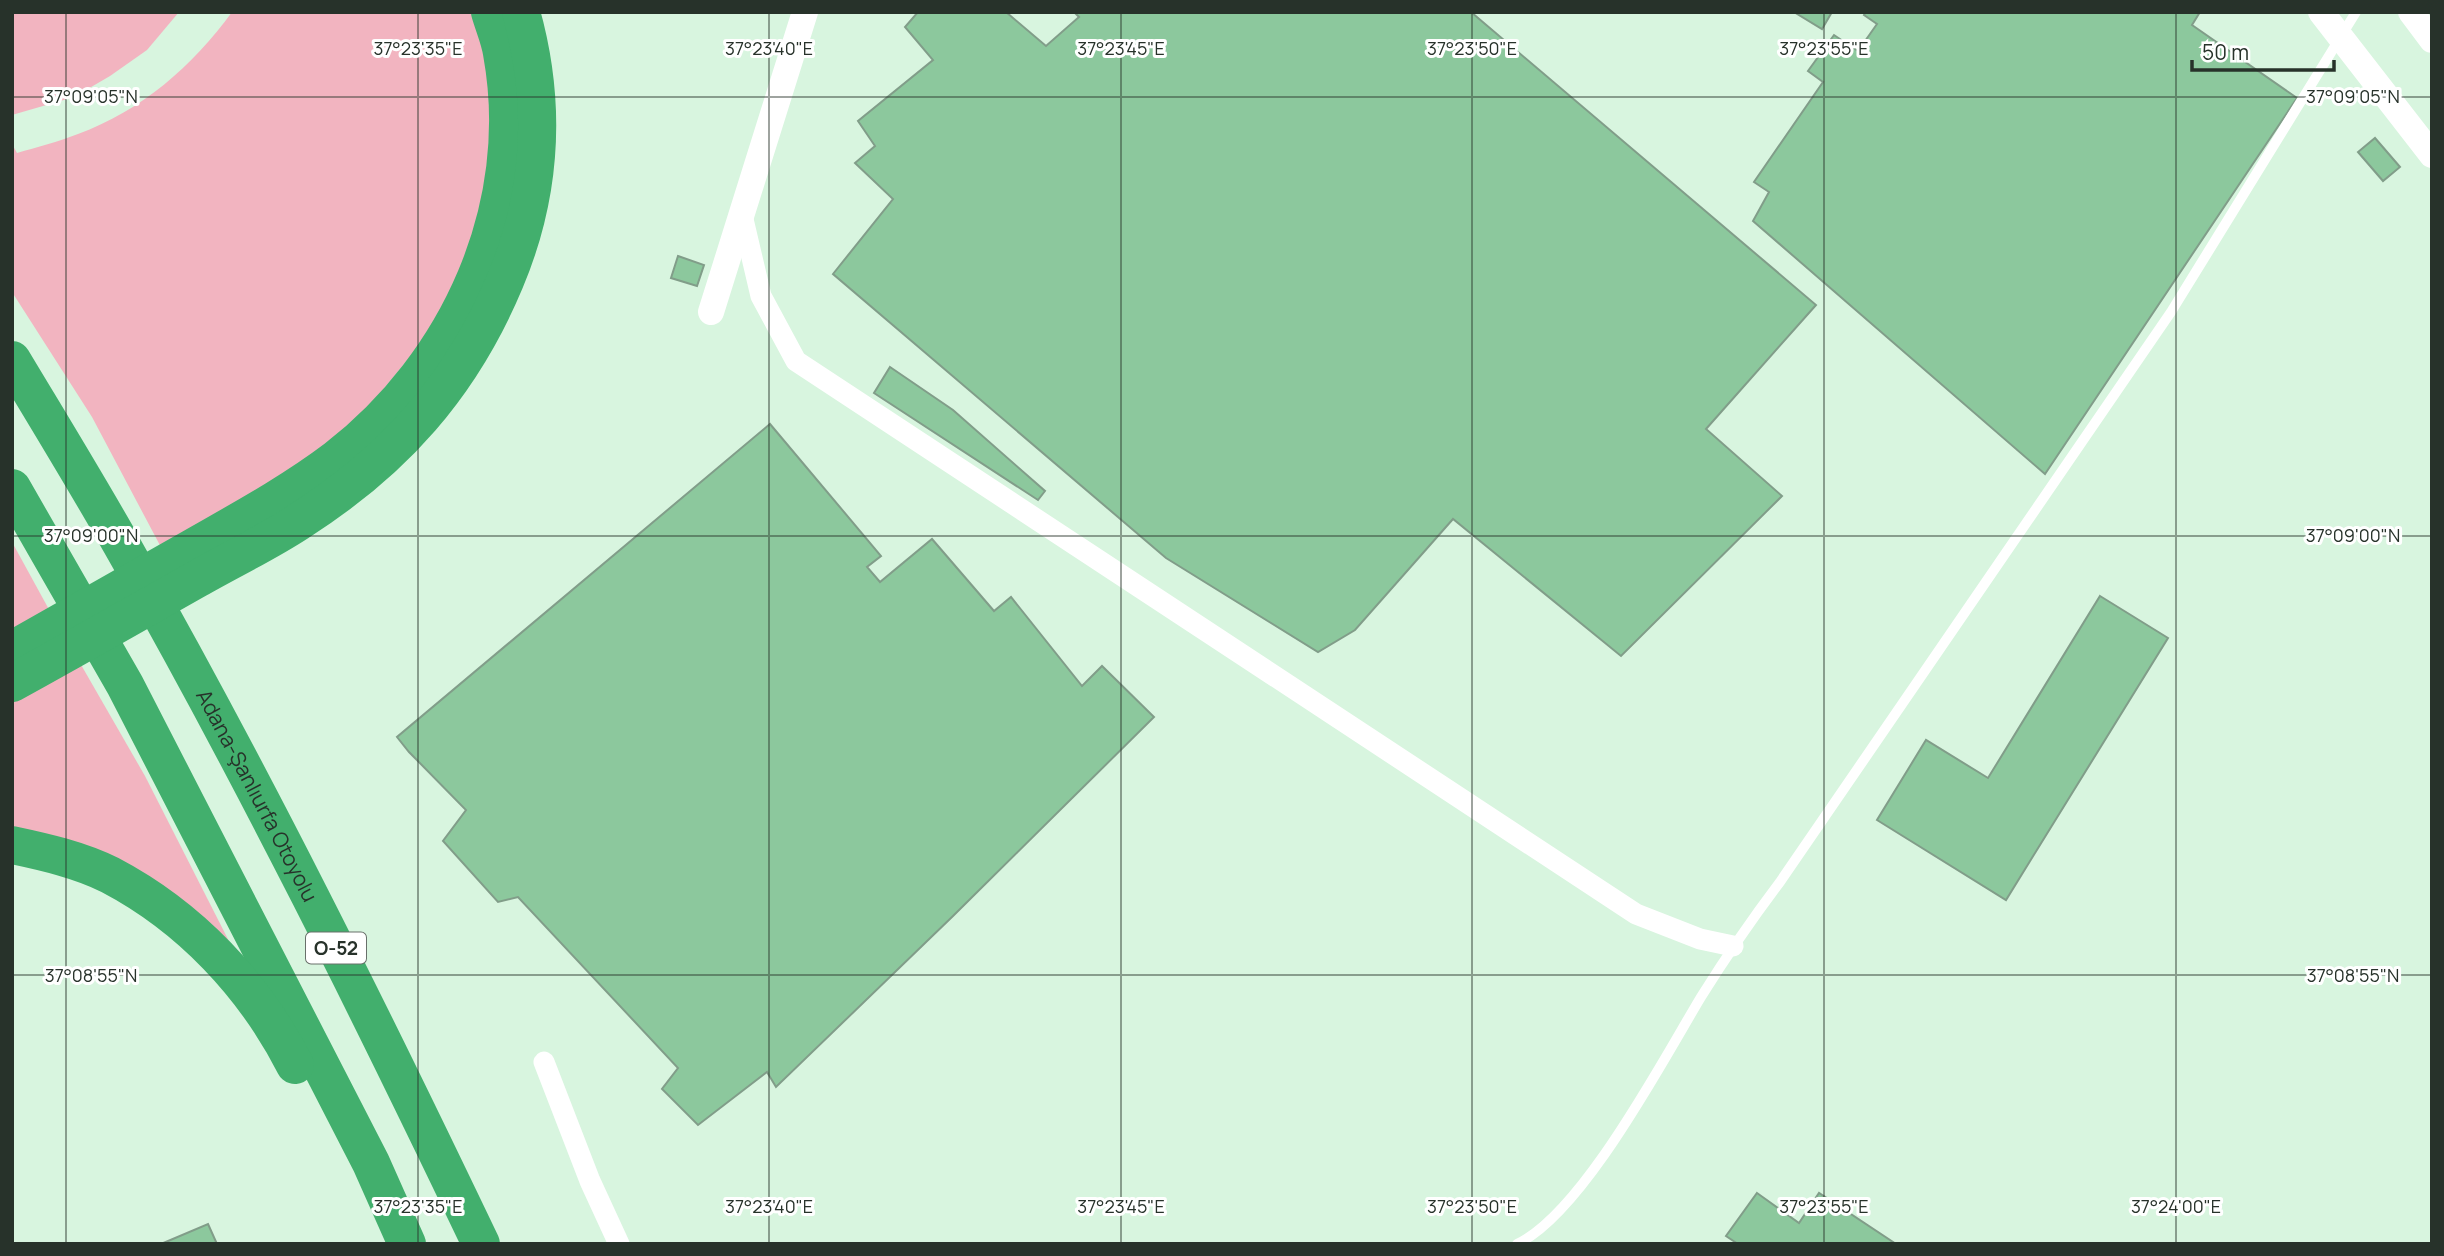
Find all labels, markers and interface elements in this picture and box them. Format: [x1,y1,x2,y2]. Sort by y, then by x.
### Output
scale bar [2192,28,2334,72]
text: 37°23'35"E [374,36,462,60]
text: 37°23'40"E [725,36,813,60]
text: 37°23'45"E [1077,36,1165,60]
text: 37°23'50"E [1427,36,1517,60]
text: 37°23'55"E [1779,36,1869,60]
text: 50 m [2202,38,2249,66]
text: 37°09'05"N [44,84,138,108]
text: 37°09'05"N [2306,84,2400,108]
text: 37°09'00"N [44,523,138,547]
text: 37°09'00"N [2306,523,2400,547]
street label: Adana-Şanlıurfa Otoyolu [190,684,325,906]
road number: O-52 [306,932,366,964]
text: 37°08'55"N [45,963,137,987]
text: 37°08'55"N [2307,963,2399,987]
text: 37°23'35"E [374,1194,462,1218]
text: 37°23'40"E [725,1194,813,1218]
text: 37°23'45"E [1077,1194,1165,1218]
text: 37°23'50"E [1427,1194,1517,1218]
text: 37°23'55"E [1779,1194,1869,1218]
text: 37°24'00"E [2131,1194,2221,1218]

